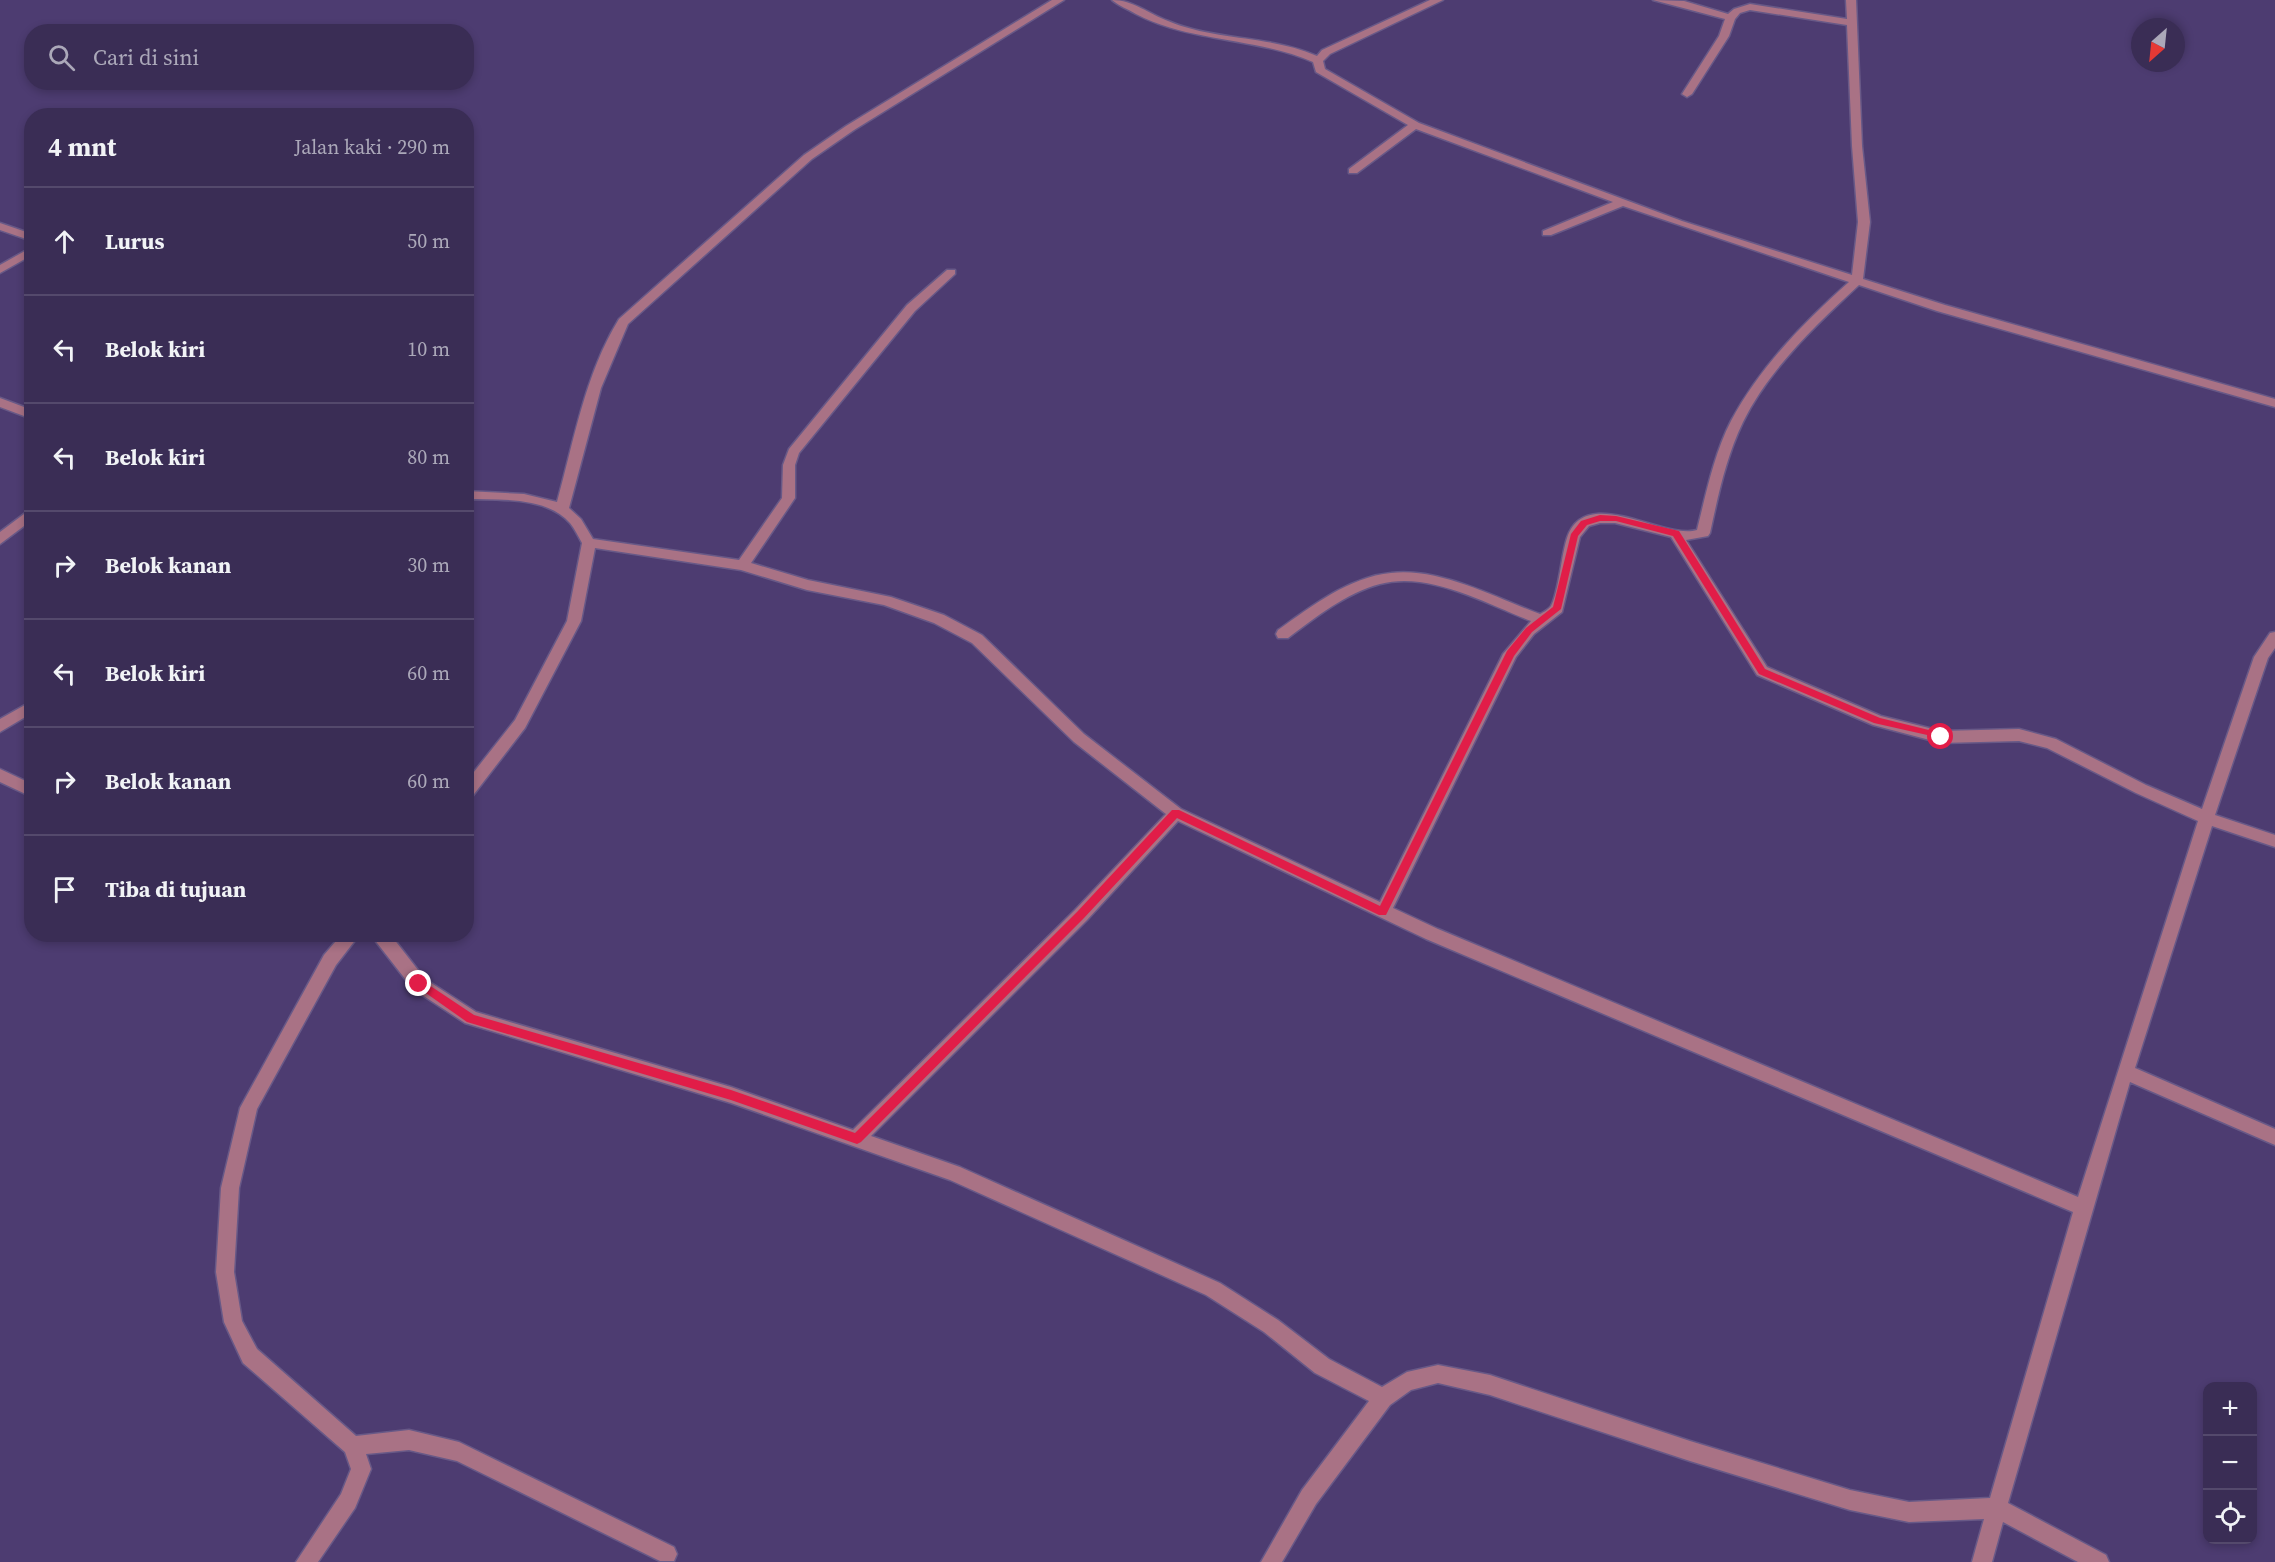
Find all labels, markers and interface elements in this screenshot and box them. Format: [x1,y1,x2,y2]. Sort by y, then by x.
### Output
north arrow [2131,18,2185,72]
search box [24,24,474,90]
icon: search [45,41,78,74]
text: Cari di sini [93,42,199,72]
text: 4 mnt [48,129,116,165]
text: Jalan kaki · 290 m [294,133,450,161]
icon: ahead [48,225,81,258]
text: Lurus [105,226,164,256]
text: 50 m [407,227,450,255]
icon: left [48,333,81,366]
text: Belok kiri [105,334,205,364]
text: 10 m [407,335,450,363]
icon: left [48,441,81,474]
text: Belok kiri [105,442,205,472]
text: 80 m [407,443,450,471]
icon: right [48,549,81,582]
text: Belok kanan [105,550,231,580]
text: 30 m [407,551,450,579]
icon: left [48,657,81,690]
text: Belok kiri [105,658,205,688]
text: 60 m [407,659,450,687]
route start [1927,723,1953,749]
icon: right [48,765,81,798]
text: Belok kanan [105,766,231,796]
text: 60 m [407,767,450,795]
icon: arrive [48,873,81,906]
text: Tiba di tujuan [105,874,246,904]
route end [405,970,431,996]
map controls [2203,1382,2257,1544]
button: + [2203,1382,2257,1436]
button: − [2203,1436,2257,1490]
button: locate [2203,1490,2257,1544]

